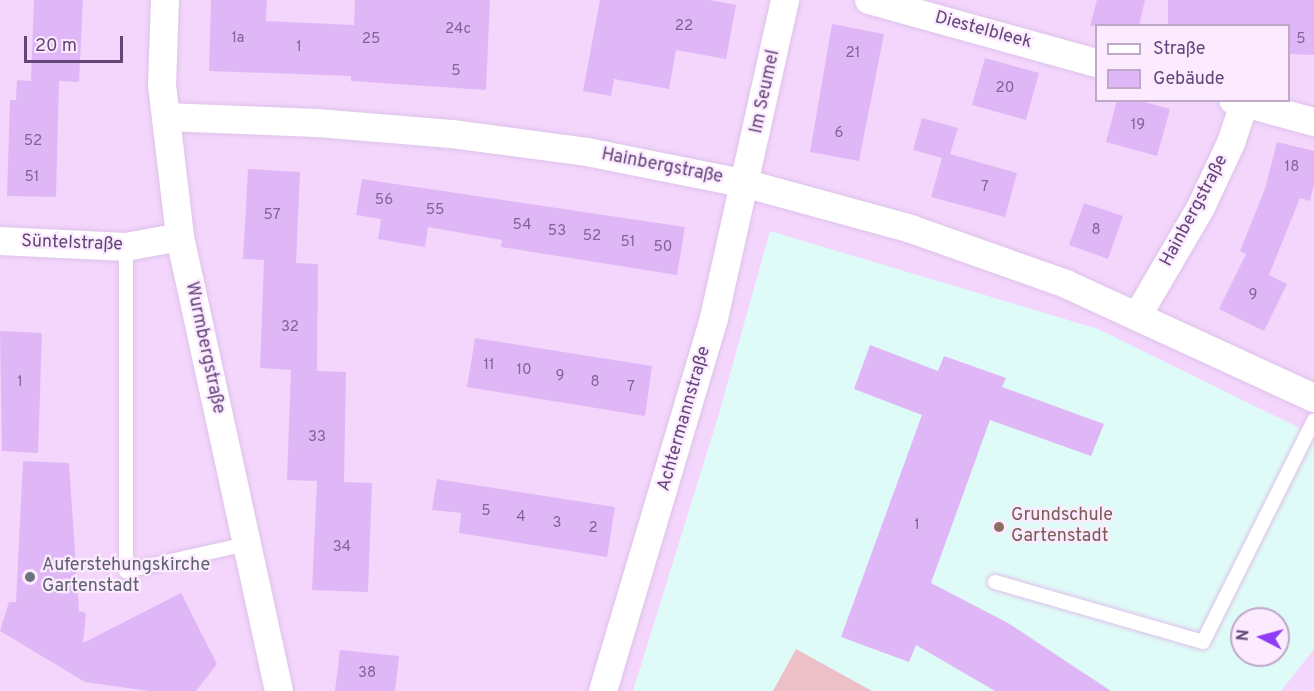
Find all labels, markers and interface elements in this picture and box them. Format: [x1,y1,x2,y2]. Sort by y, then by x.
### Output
street label: Diestelbleek [932,8,1034,54]
house number: 22 [675,18,693,36]
house number: 24c [445,21,471,39]
scale bar [27,24,126,62]
legend [1095,24,1290,102]
house number: 1a [231,30,245,48]
house number: 25 [362,31,380,49]
house number: 5 [1296,31,1306,49]
text: 20 m [35,35,77,58]
text: Straße [1153,38,1205,61]
house number: 1 [296,39,302,57]
house number: 21 [846,45,860,63]
street label: Im Seumel [747,48,785,136]
house number: 5 [451,63,461,81]
text: Gebäude [1153,68,1225,91]
house number: 20 [996,80,1014,98]
house number: 19 [1131,117,1145,135]
house number: 6 [835,125,843,143]
house number: 52 [24,133,42,151]
street label: Hainbergstraße [599,145,725,189]
street label: Hainbergstraße [1157,152,1233,270]
house number: 18 [1285,159,1299,177]
house number: 51 [25,169,39,187]
house number: 7 [981,179,989,197]
house number: 56 [375,192,393,210]
house number: 55 [426,202,444,220]
house number: 57 [264,207,280,225]
house number: 54 [513,217,531,235]
house number: 8 [1091,222,1101,240]
house number: 53 [548,223,566,241]
house number: 52 [583,228,601,246]
street label: Süntelstraße [21,231,123,257]
house number: 51 [621,234,635,252]
house number: 50 [654,239,672,257]
street label: Wurmbergstraße [179,280,229,416]
house number: 9 [1249,287,1257,305]
house number: 32 [281,319,299,337]
street label: Achtermannstraße [654,344,716,494]
house number: 11 [483,357,495,375]
house number: 10 [516,362,532,380]
house number: 9 [556,368,564,386]
house number: 1 [17,374,23,392]
house number: 8 [590,374,600,392]
house number: 7 [627,379,635,397]
house number: 33 [308,429,326,447]
house number: 5 [481,503,491,521]
place label: Grundschule Gartenstadt [1011,506,1113,548]
house number: 4 [516,509,526,527]
house number: 3 [552,515,562,533]
house number: 1 [914,517,920,535]
house number: 2 [588,520,598,538]
marker: Grundschule Gartenstadt [992,520,1006,534]
house number: 34 [333,539,351,557]
place label: Auferstehungskirche Gartenstadt [42,556,210,598]
marker: Auferstehungskirche Gartenstadt [23,570,37,584]
north arrow [1230,607,1290,667]
text: N [1234,629,1255,642]
house number: 38 [358,665,376,683]

